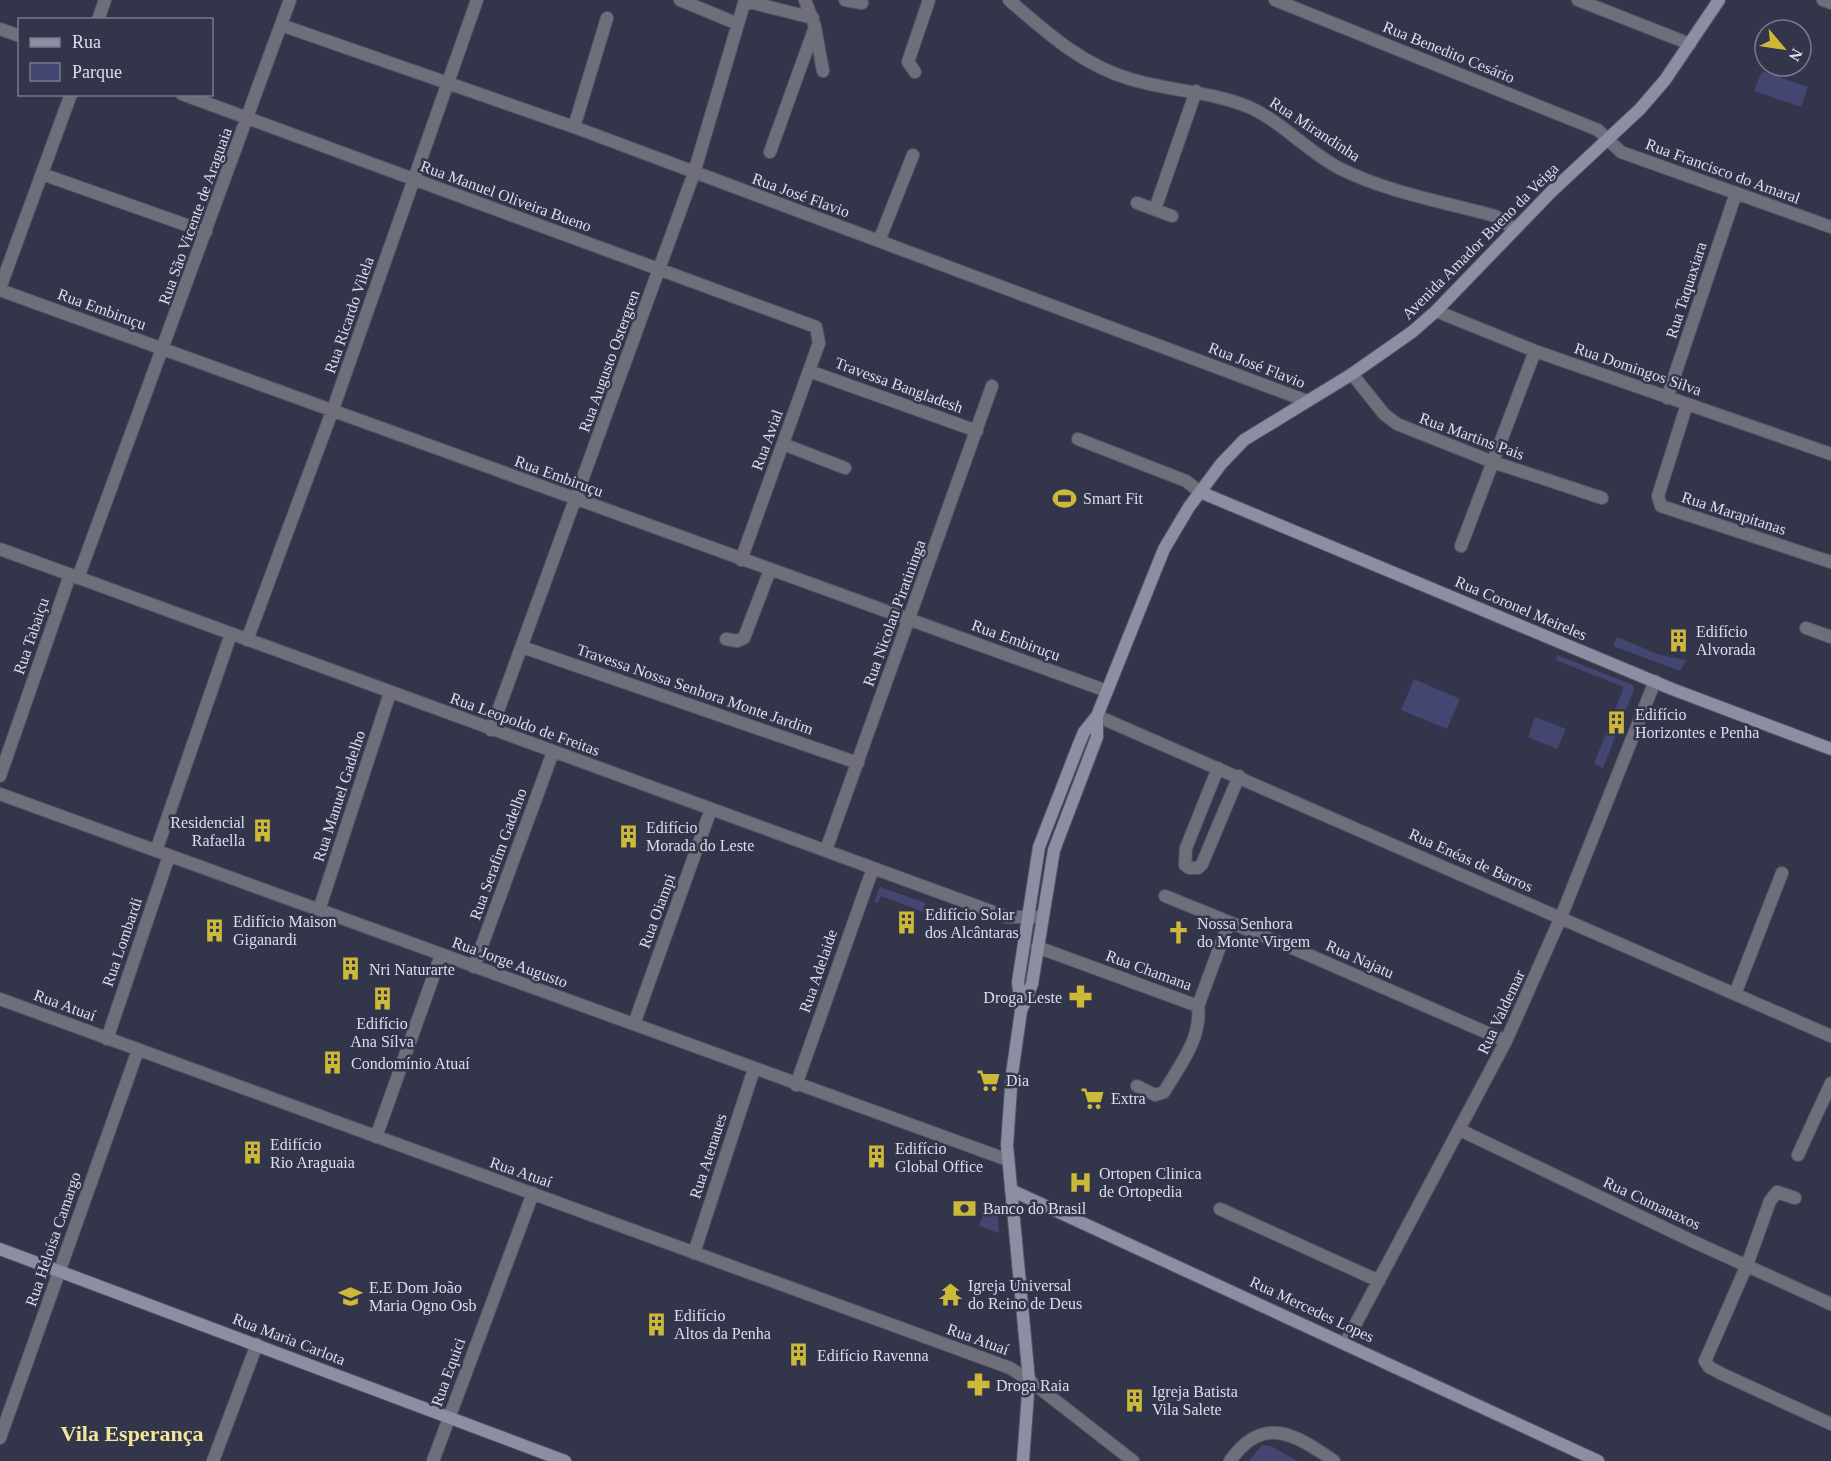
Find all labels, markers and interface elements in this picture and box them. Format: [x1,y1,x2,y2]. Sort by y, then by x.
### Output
legend [18,18,213,96]
street label: Rua Benedito Cesário [1381,18,1517,86]
north arrow [1753,18,1813,78]
text: Rua [72,32,101,52]
text: N [1785,46,1806,65]
text: Parque [72,62,122,82]
street label: Rua Mirandinha [1267,93,1363,165]
street label: Rua São Vicente de Araguaia [155,125,236,307]
street label: Rua Francisco do Amaral [1643,135,1803,207]
street label: Rua Manuel Oliveira Bueno [418,157,594,235]
street label: Avenida Amador Bueno da Veiga [1398,159,1562,323]
street label: Rua José Flavio [750,170,852,220]
street label: Rua Taquaxiara [1662,240,1711,341]
street label: Rua Ricardo Vilela [321,254,377,376]
street label: Rua Embiruçu [55,285,149,334]
street label: Rua Augusto Ostergren [575,288,644,435]
street label: Rua José Flavio [1206,339,1308,391]
street label: Rua Domingos Silva [1572,339,1704,400]
street label: Travessa Bangladesh [832,354,965,417]
street label: Rua Avial [748,407,786,473]
street label: Rua Martins Pais [1417,409,1527,463]
street label: Rua Embiruçu [512,452,606,501]
sports icon: Smart Fit [1052,485,1078,511]
street label: Rua Marapitanas [1679,488,1788,539]
place label: Smart Fit [1083,490,1144,507]
street label: Rua Nicolau Piratininga [860,537,929,689]
street label: Rua Coronel Meireles [1453,573,1589,643]
street label: Rua Tabaiçu [10,595,53,677]
street label: Rua Embiruçu [969,616,1063,665]
place label: Edifício Alvorada [1696,623,1756,658]
building icon: Edifício Alvorada [1665,627,1691,653]
street label: Travessa Nossa Senhora Monte Jardim [574,640,816,738]
street label: Rua Leopoldo de Freitas [448,689,602,760]
place label: Edifício Horizontes e Penha [1635,706,1759,741]
building icon: Edifício Horizontes e Penha [1604,710,1630,736]
street label: Rua Manuel Gadelho [310,728,368,864]
street label: Rua Serafim Gadelho [466,786,530,922]
place label: Residencial Rafaella [170,814,246,849]
building icon: Residencial Rafaella [250,818,276,844]
place label: Edifício Morada do Leste [646,819,754,854]
building icon: Edifício Morada do Leste [615,823,641,849]
street label: Rua Enéas de Barros [1406,825,1536,895]
street label: Rua Oiampi [636,871,679,951]
street label: Rua Lombardi [99,895,145,989]
place label: Edifício Solar dos Alcântaras [925,906,1019,941]
building icon: Edifício Solar dos Alcântaras [894,910,920,936]
place label: Edifício Maison Giganardi [233,913,337,949]
place label: Nossa Senhora do Monte Virgem [1197,915,1311,951]
building icon: Edifício Maison Giganardi [202,917,228,943]
church icon: Nossa Senhora do Monte Virgem [1166,919,1192,945]
street label: Rua Adelaide [796,927,840,1015]
street label: Rua Jorge Augusto [450,933,570,992]
street label: Rua Najatu [1323,937,1397,982]
street label: Rua Chamana [1104,947,1194,993]
building icon: Nri Naturarte [338,956,364,982]
place label: Nri Naturarte [369,961,455,978]
street label: Rua Valdemar [1474,967,1528,1057]
pharmacy icon: Droga Leste [1067,984,1093,1010]
building icon: Edifício Ana Sílva [369,985,395,1011]
street label: Rua Atuaí [32,986,99,1024]
place label: Droga Leste [983,989,1062,1007]
place label: Edifício Ana Sílva [350,1015,414,1050]
building icon: Condomínio Atuaí [320,1050,346,1076]
place label: Condomínio Atuaí [351,1055,470,1072]
supermarket icon: Dia [975,1067,1001,1093]
place label: Dia [1006,1072,1029,1089]
supermarket icon: Extra [1080,1085,1106,1111]
place label: Extra [1111,1090,1146,1107]
street label: Rua Atenaues [686,1111,730,1201]
place label: Edifício Rio Araguaia [270,1136,355,1172]
building icon: Edifício Rio Araguaia [239,1140,265,1166]
place label: Edifício Global Office [895,1140,983,1175]
building icon: Edifício Global Office [864,1144,890,1170]
street label: Rua Atuaí [488,1153,555,1191]
place label: Ortopen Clinica de Ortopedia [1099,1165,1202,1201]
hospital icon: Ortopen Clinica de Ortopedia [1068,1169,1094,1195]
street label: Rua Heloísa Camargo [22,1170,85,1309]
street label: Rua Cumanaxos [1601,1173,1703,1233]
bank icon: Banco do Brasil [952,1195,978,1221]
place label: Banco do Brasil [983,1200,1087,1217]
street label: Rua Mercedes Lopes [1247,1273,1377,1346]
place label: Igreja Universal do Reino de Deus [968,1277,1082,1312]
place label: E.E Dom João Maria Ogno Osb [369,1279,477,1315]
temple icon: Igreja Universal do Reino de Deus [937,1281,963,1307]
school or university icon: E.E Dom João Maria Ogno Osb [338,1283,364,1309]
place label: Edifício Altos da Penha [674,1307,771,1342]
street label: Rua Maria Carlota [230,1310,348,1368]
building icon: Edifício Altos da Penha [643,1311,669,1337]
street label: Rua Atuaí [945,1320,1012,1358]
street label: Rua Equici [428,1335,469,1409]
building icon: Edifício Ravenna [786,1342,812,1368]
place label: Edifício Ravenna [817,1347,929,1364]
pharmacy icon: Droga Raia [965,1372,991,1398]
place label: Droga Raia [996,1377,1069,1395]
place label: Igreja Batista Vila Salete [1152,1383,1238,1418]
building icon: Igreja Batista Vila Salete [1121,1387,1147,1413]
district label: Vila Esperança [61,1421,203,1446]

